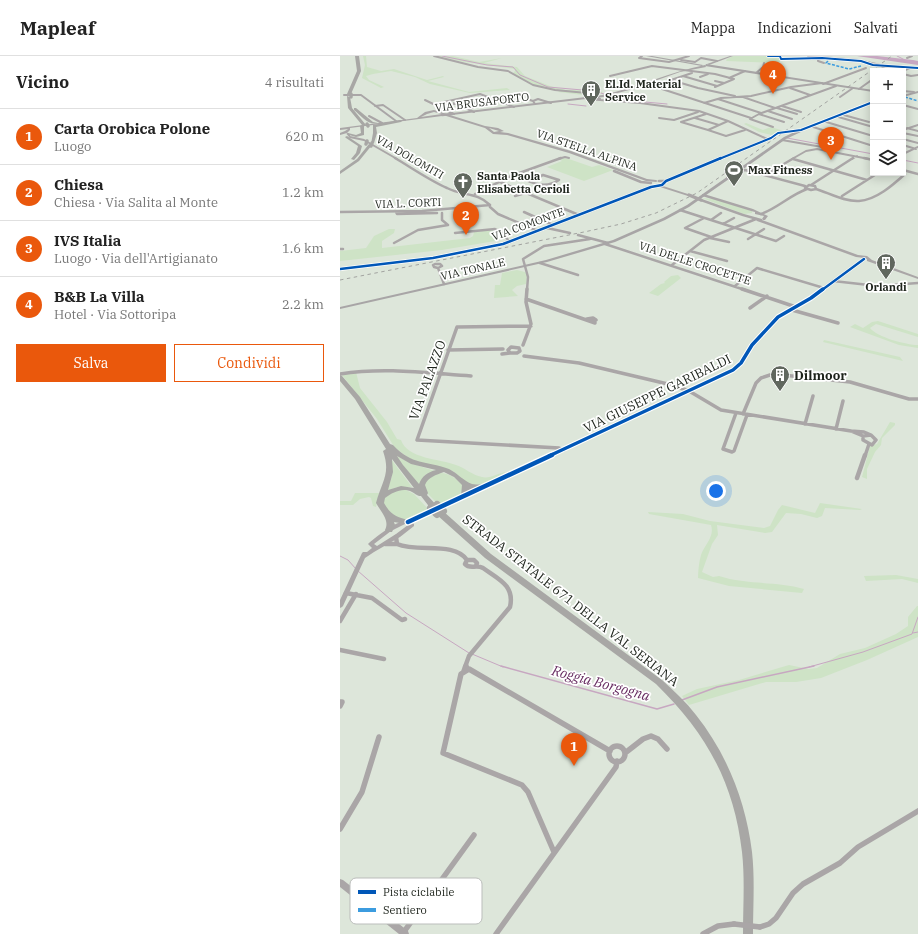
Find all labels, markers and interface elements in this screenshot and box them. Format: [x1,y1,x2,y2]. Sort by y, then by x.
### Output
text: Mapleaf [20,16,95,40]
text: Mappa [691,19,735,37]
text: Indicazioni [757,19,832,37]
text: Salvati [854,19,898,37]
pin: 4 [760,61,786,94]
map controls [870,68,906,176]
button: + [870,68,906,104]
text: Vicino [16,71,69,93]
text: 4 risultati [265,74,324,91]
place label: El.Id. Material Service [605,77,682,104]
building icon: El.Id. Material Service [580,79,602,107]
street label: VIA BRUSAPORTO [434,89,530,115]
button: − [870,104,906,140]
text: Carta Orobica Polone [54,119,210,138]
street label: VIA STELLA ALPINA [535,126,640,174]
pin: 3 [818,127,844,160]
text: 1 [25,128,33,145]
text: 620 m [285,128,324,145]
street label: VIA DOLOMITI [374,132,446,182]
text: Luogo [54,138,91,155]
button: layers [870,140,906,176]
sports icon: Max Fitness [723,159,745,187]
place label: Max Fitness [748,163,813,177]
place label: Santa Paola Elisabetta Cerioli [477,169,570,196]
church icon: Santa Paola Elisabetta Cerioli [452,171,474,199]
text: Chiesa [54,175,103,194]
text: 2 [25,184,33,201]
text: 1.2 km [282,184,324,201]
text: Chiesa · Via Salita al Monte [54,194,218,211]
street label: VIA L. CORTI [375,195,442,211]
pin: 2 [453,202,479,235]
street label: VIA COMONTE [490,204,566,244]
text: IVS Italia [54,231,121,250]
street label: VIA DELLE CROCETTE [637,238,753,288]
text: 3 [25,240,33,257]
text: 1.6 km [282,240,324,257]
text: Luogo · Via dell'Artigianato [54,250,218,267]
building icon: Orlandi [875,252,897,280]
street label: VIA TONALE [439,255,507,283]
place label: Orlandi [865,280,907,294]
text: B&B La Villa [54,287,145,306]
text: 4 [25,296,33,313]
text: 2.2 km [282,296,324,313]
text: Hotel · Via Sottoripa [54,306,176,323]
street label: VIA PALAZZO [405,338,450,422]
button: Salva [16,344,166,382]
button: Condividi [174,344,324,382]
street label: VIA GIUSEPPE GARIBALDI [581,350,734,437]
building icon: Dilmoor [769,364,791,392]
place label: Dilmoor [794,367,847,384]
your location [706,481,726,501]
street label: STRADA STATALE 671 DELLA VAL SERIANA [459,511,682,690]
water label: Roggia Borgogna [549,661,652,705]
pin: 1 [561,733,587,766]
legend [350,878,482,924]
text: Pista ciclabile [383,885,454,899]
text: Sentiero [383,903,427,917]

